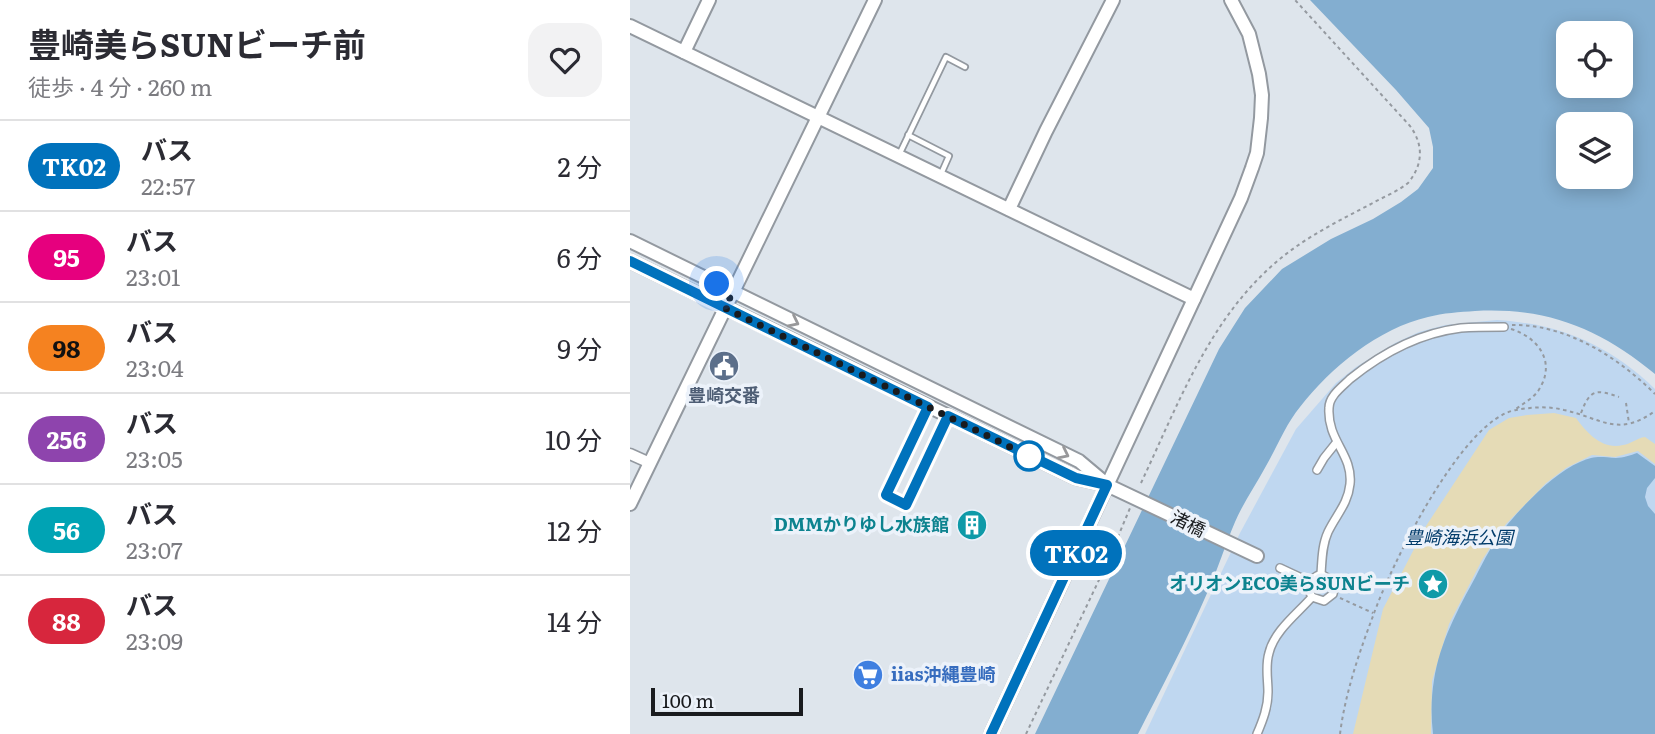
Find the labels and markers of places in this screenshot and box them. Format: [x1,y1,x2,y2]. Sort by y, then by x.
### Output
public building icon: 豊崎交番 [707,349,741,383]
place label: 豊崎交番 [688,381,760,408]
unlabelled marker [1014,441,1044,471]
building icon: DMMかりゆし水族館 [955,508,989,542]
place label: DMMかりゆし水族館 [774,510,949,537]
place icon: オリオンECO美らSUNビーチ [1416,567,1450,601]
place label: オリオンECO美らSUNビーチ [1169,569,1410,596]
supermarket icon: iias沖縄豊崎 [851,658,885,692]
place label: iias沖縄豊崎 [891,660,995,687]

